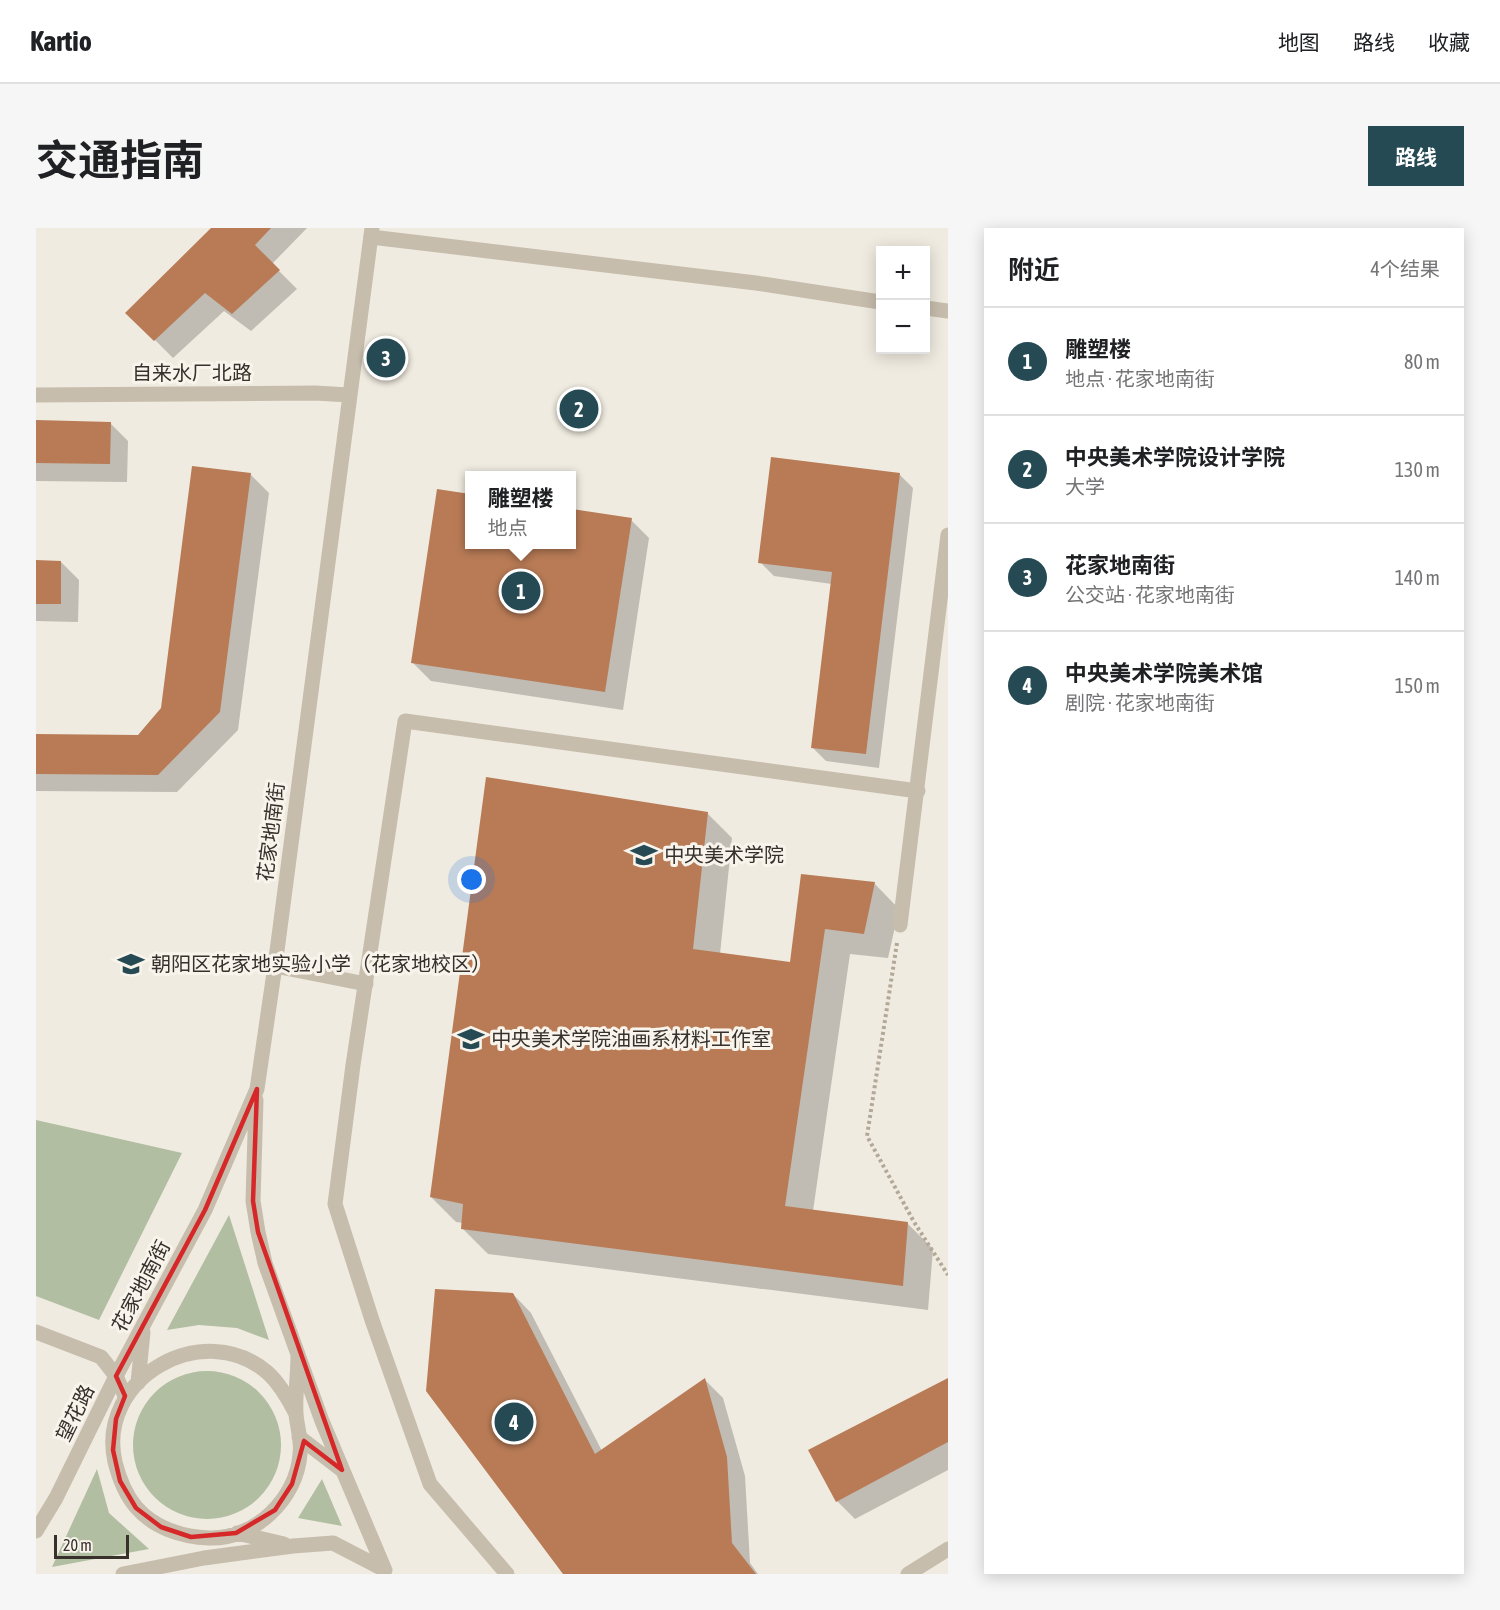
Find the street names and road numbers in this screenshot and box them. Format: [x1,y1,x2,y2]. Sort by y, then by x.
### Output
street label: 自来水厂北路 [132,361,252,384]
street label: 花家地南街 [253,781,288,883]
street label: 花家地南街 [107,1236,174,1335]
street label: 望花路 [51,1381,98,1445]

